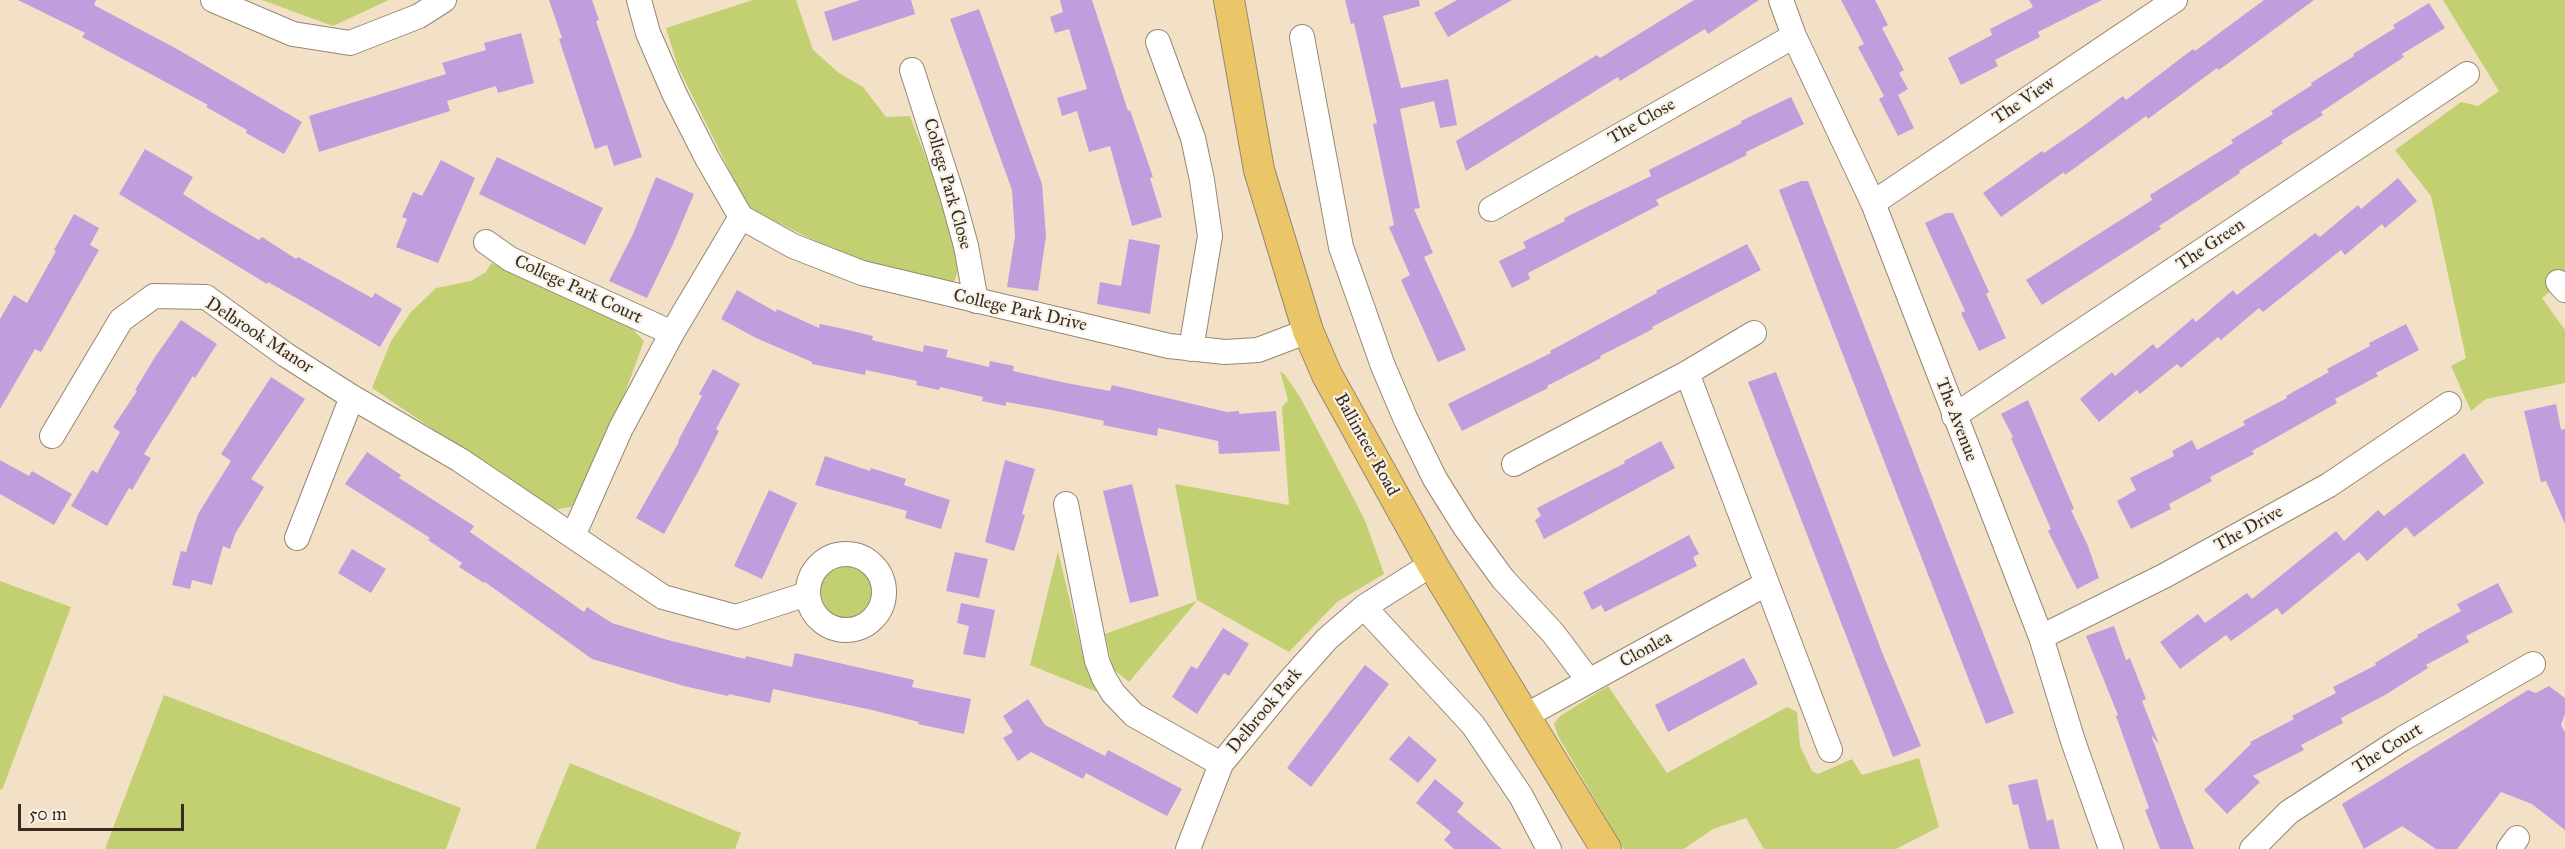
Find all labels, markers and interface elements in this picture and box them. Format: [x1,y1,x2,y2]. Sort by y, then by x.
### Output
street label: The View [1989,72,2059,130]
street label: The Close [1605,94,1679,150]
street label: College Park Close [918,116,976,252]
street label: The Green [2173,214,2249,276]
street label: College Park Court [510,251,646,329]
street label: College Park Drive [951,285,1089,337]
street label: Delbrook Manor [201,293,317,379]
street label: The Avenue [1930,375,1982,465]
street label: Ballinteer Road [1329,390,1403,500]
street label: The Drive [2211,501,2287,557]
street label: Clonlea [1616,627,1676,673]
street label: Delbrook Park [1223,664,1307,758]
street label: The Court [2349,719,2427,779]
scale bar [21,792,188,830]
text: 50 m [29,803,67,825]

